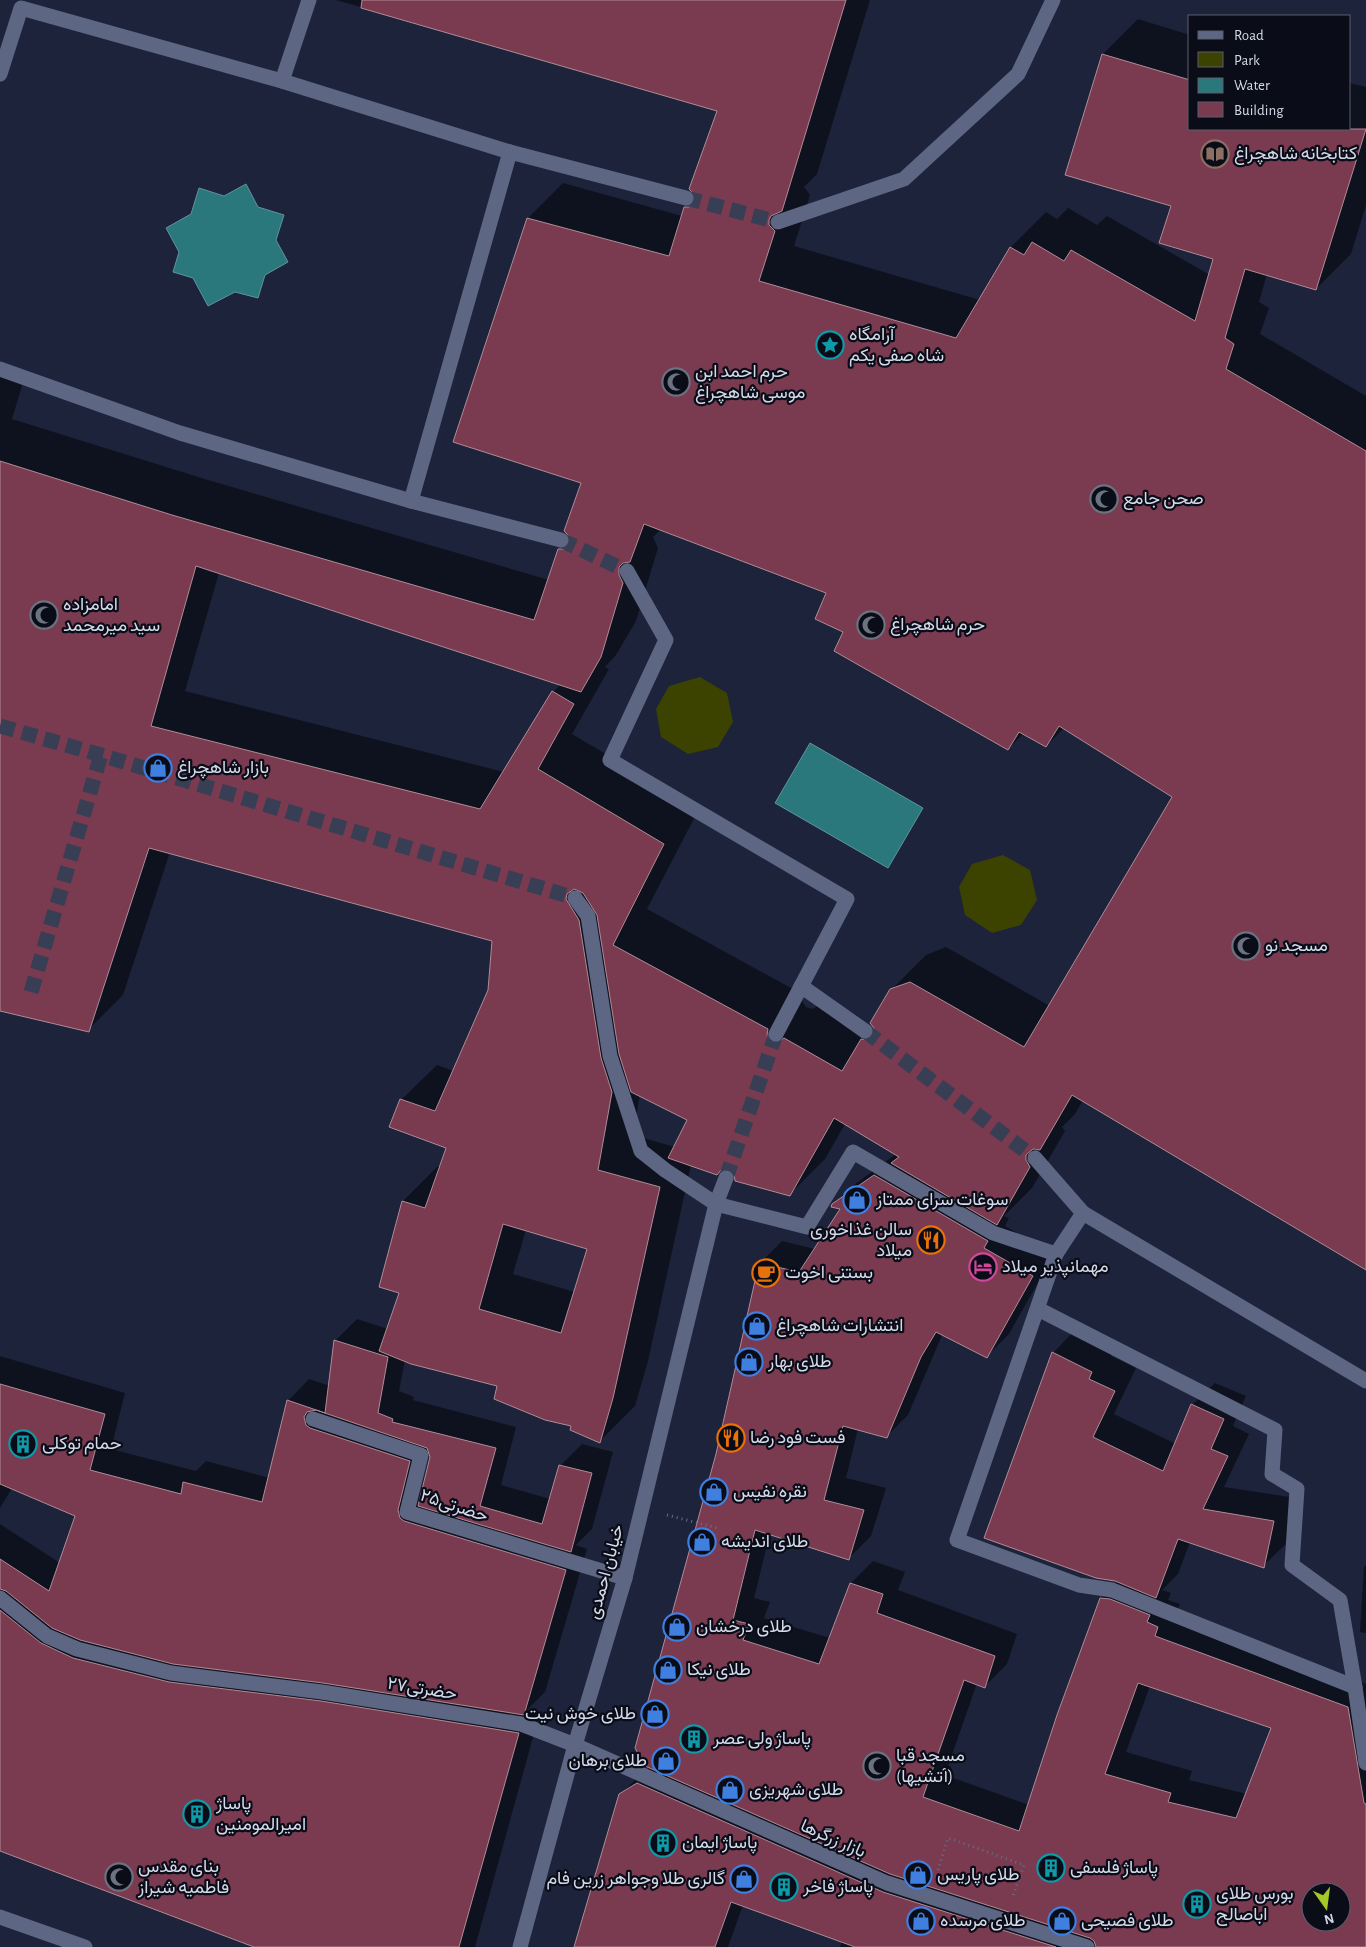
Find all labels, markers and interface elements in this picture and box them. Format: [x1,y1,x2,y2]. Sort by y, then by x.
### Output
legend [1188,15,1351,130]
text: Road [1234,28,1264,43]
text: Park [1234,53,1260,68]
text: Water [1234,78,1270,93]
text: Building [1234,103,1284,118]
library icon: کتابخانه شاهچراغ [1200,139,1230,169]
place label: کتابخانه شاهچراغ [1234,145,1357,165]
place label: آرامگاه شاه صفی یکم [849,325,944,367]
place icon: آرامگاه شاه صفی یکم [815,330,845,360]
place label: حرم احمد ابن موسی شاهچراغ [695,363,805,404]
mosque icon: حرم احمد ابن موسی شاهچراغ [661,367,691,397]
mosque icon: صحن جامع [1089,484,1119,514]
place label: صحن جامع [1123,490,1203,510]
place label: امامزاده سید میرمحمد [63,596,160,636]
mosque icon: امامزاده سید میرمحمد [29,600,59,630]
mosque icon: حرم شاهچراغ [856,610,886,640]
place label: حرم شاهچراغ [890,616,985,636]
shop icon: بازار شاهچراغ [143,753,173,783]
place label: بازار شاهچراغ [177,759,269,779]
mosque icon: مسجد نو [1231,931,1261,961]
place label: مسجد نو [1265,937,1328,956]
shop icon: سوغات سرای ممتاز [842,1185,872,1215]
place label: سوغات سرای ممتاز [875,1191,1008,1210]
place label: سالن غذاخوری میلاد [810,1221,912,1260]
restaurant icon: سالن غذاخوری میلاد [916,1225,946,1255]
hotel icon: مهمانپذیر میلاد [968,1252,998,1282]
cafe icon: بستنی اخوت [751,1258,781,1288]
place label: مهمانپذیر میلاد [1002,1258,1109,1278]
place label: بستنی اخوت [785,1264,873,1283]
shop icon: انتشارات شاهچراغ [742,1311,772,1341]
place label: انتشارات شاهچراغ [776,1317,903,1337]
shop icon: طلای بهار [734,1347,764,1377]
place label: طلای بهار [767,1353,831,1372]
restaurant icon: فست فود رضا [716,1423,746,1453]
building icon: حمام توکلی [8,1429,38,1459]
place label: فست فود رضا [750,1429,845,1448]
place label: حمام توکلی [42,1435,122,1455]
shop icon: نقره نفیس [699,1477,729,1507]
place label: نقره نفیس [733,1483,807,1502]
street label: حضرتی۲۵ [417,1487,490,1526]
street label: خیابان احمدی [585,1523,628,1622]
shop icon: طلای اندیشه [687,1527,717,1557]
place label: طلای اندیشه [721,1533,808,1552]
shop icon: طلای درخشان [662,1612,692,1642]
place label: طلای درخشان [696,1618,792,1637]
shop icon: طلای نیکا [653,1655,683,1685]
place label: طلای نیکا [687,1661,751,1680]
street label: حضرتی۲۷ [386,1675,458,1704]
shop icon: طلای خوش نیت [640,1699,670,1729]
place label: طلای خوش نیت [525,1705,636,1724]
building icon: پاساژ ولی عصر [679,1724,709,1754]
place label: پاساژ ولی عصر [712,1730,811,1750]
shop icon: طلای برهان [651,1746,681,1776]
place label: مسجد قبا (آتشیها) [896,1747,965,1787]
mosque icon: مسجد قبا (آتشیها) [862,1751,892,1781]
place label: طلای برهان [569,1752,647,1771]
shop icon: طلای شهریزی [715,1775,745,1805]
place label: طلای شهریزی [749,1781,843,1800]
place label: پاساژ امیرالمومنین [215,1795,306,1835]
building icon: پاساژ امیرالمومنین [182,1799,212,1829]
street label: بازار زرگرها [797,1816,869,1862]
building icon: پاساژ ایمان [648,1828,678,1858]
place label: پاساژ ایمان [682,1834,757,1854]
building icon: پاساژ فلسفی [1036,1853,1066,1883]
place label: بنای مقدس فاطمیه شیراز [137,1858,229,1898]
place label: پاساژ فلسفی [1070,1859,1158,1879]
shop icon: طلای پاریس [903,1860,933,1890]
mosque icon: بنای مقدس فاطمیه شیراز [104,1862,134,1892]
shop icon: گالری طلا وجواهر زرین فام [729,1864,759,1894]
place label: طلای پاریس [937,1866,1020,1886]
place label: گالری طلا وجواهر زرین فام [546,1869,725,1890]
building icon: پاساژ فاخر [769,1872,799,1902]
place label: پاساژ فاخر [802,1878,873,1898]
north arrow [1301,1882,1351,1932]
place label: بورس طلای اباصالح [1216,1885,1294,1926]
building icon: بورس طلای اباصالح [1182,1889,1212,1919]
shop icon: طلای مرسده [906,1906,936,1936]
shop icon: طلای فصیحی [1047,1906,1077,1936]
text: N [1322,1911,1335,1927]
place label: طلای مرسده [940,1912,1026,1931]
place label: طلای فصیحی [1081,1912,1173,1931]

